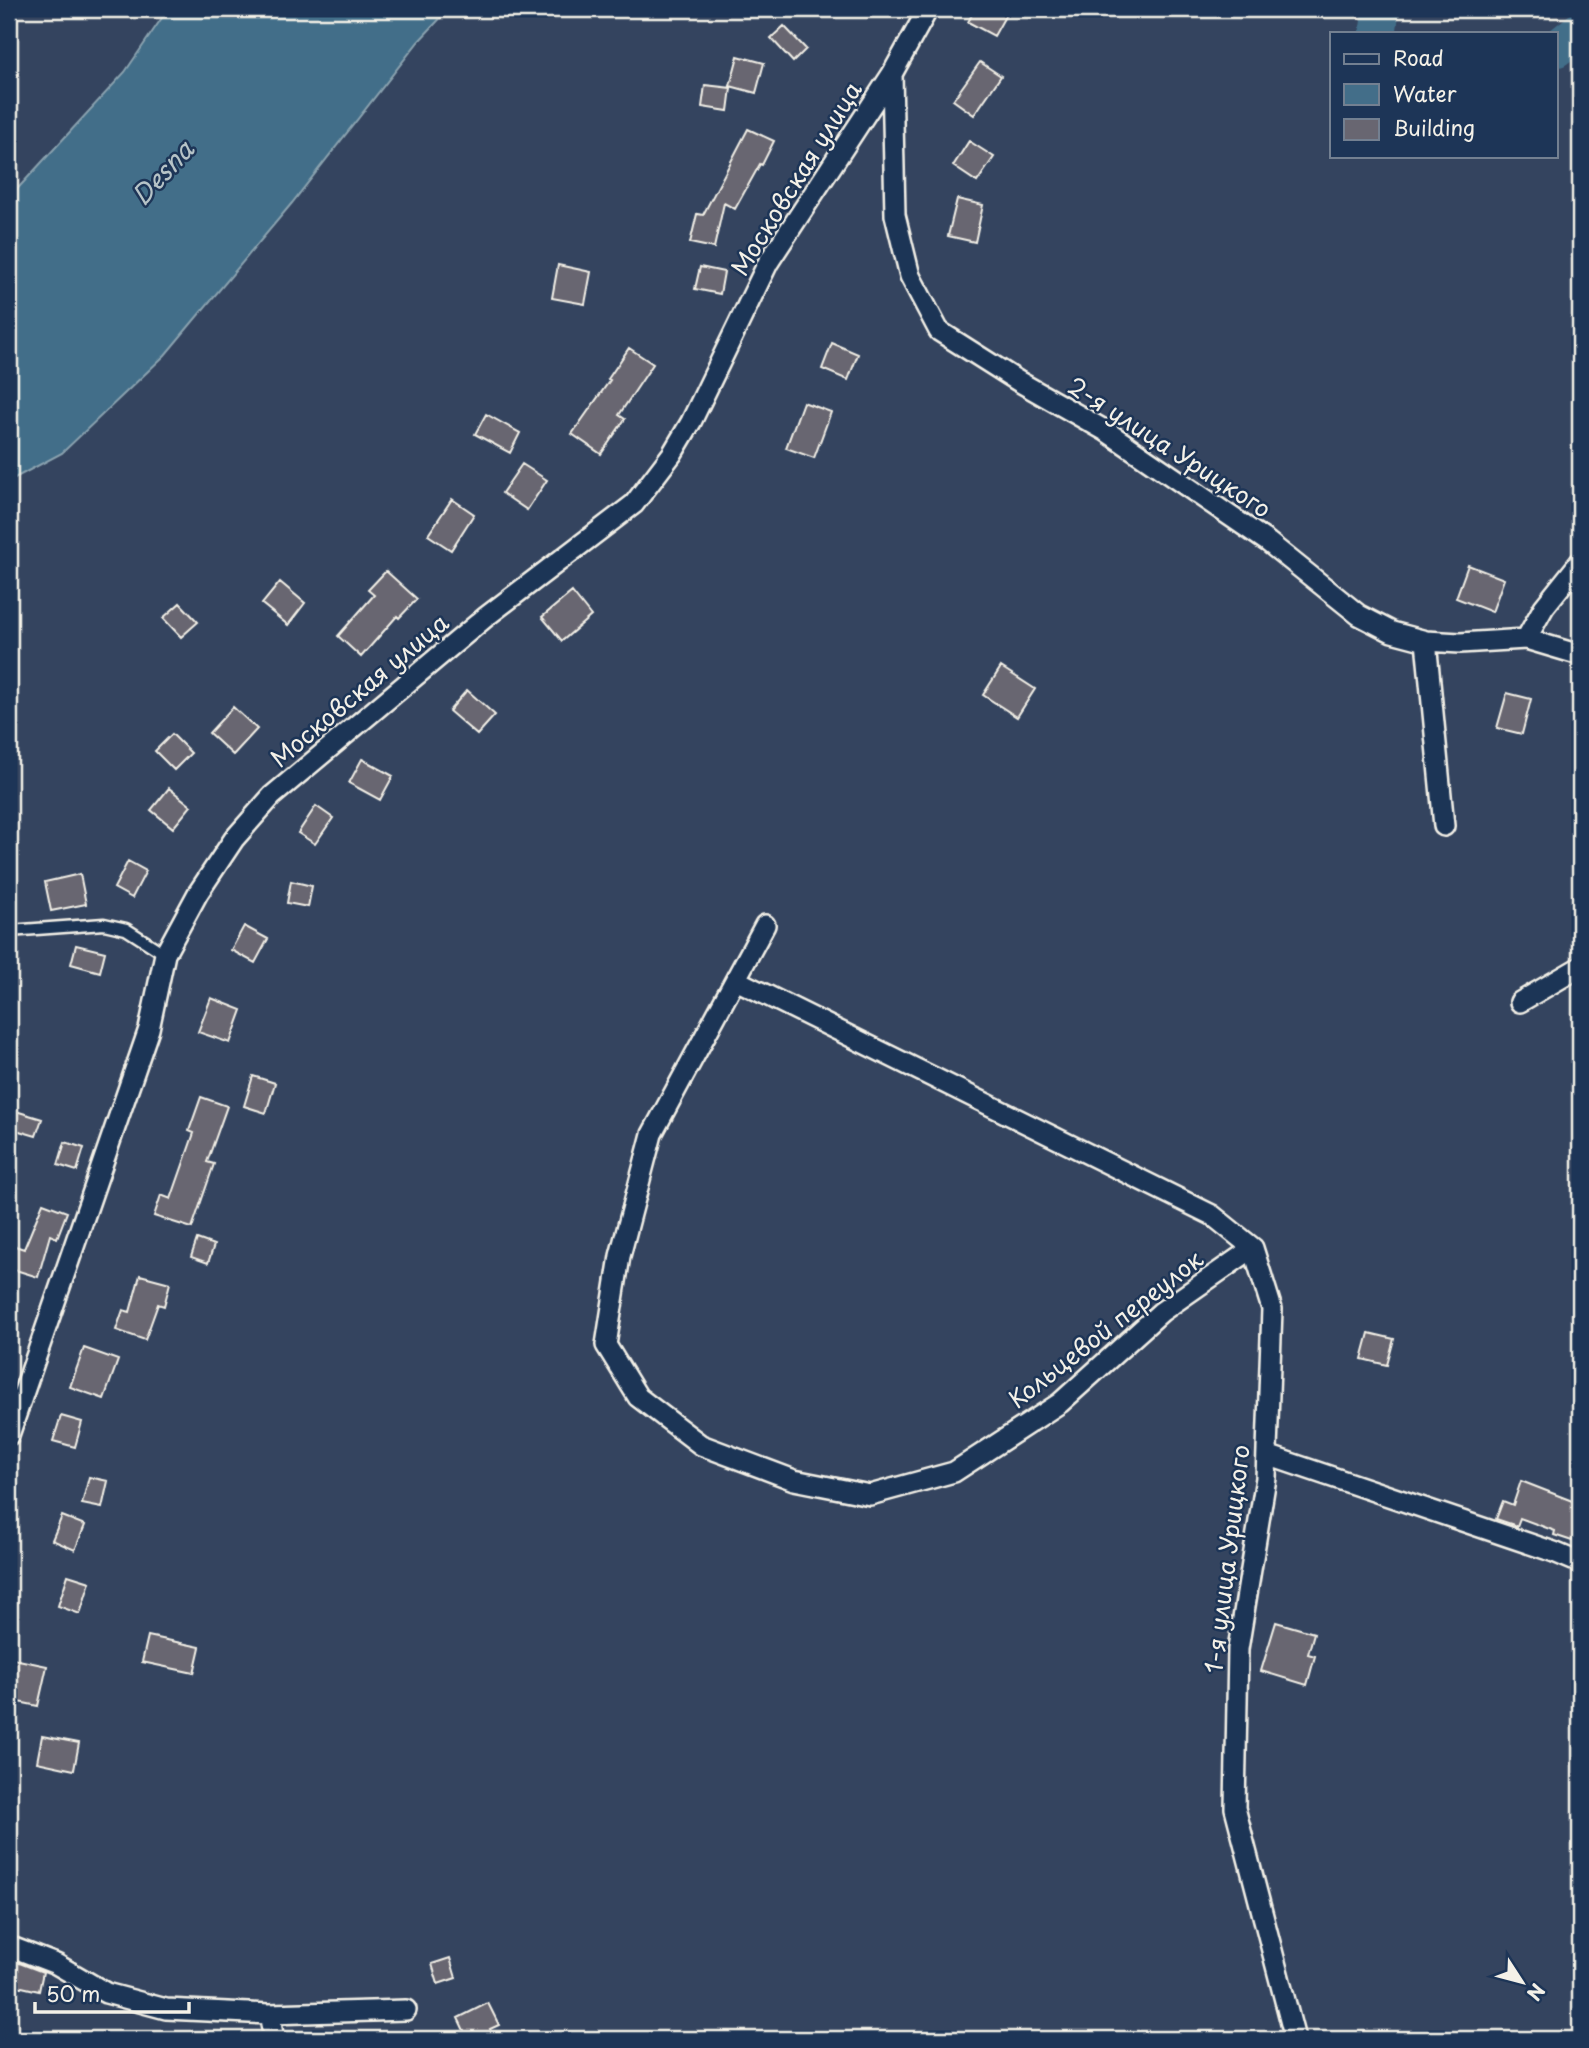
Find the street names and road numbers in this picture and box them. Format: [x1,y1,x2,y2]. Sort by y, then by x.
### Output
street label: Московская улица [721,74,870,282]
street label: 2-я улица Урицкого [1061,367,1279,526]
street label: Московская улица [262,604,456,775]
street label: Кольцевой переулок [1000,1240,1210,1416]
street label: 1-я улица Урицкого [1194,1442,1258,1675]

